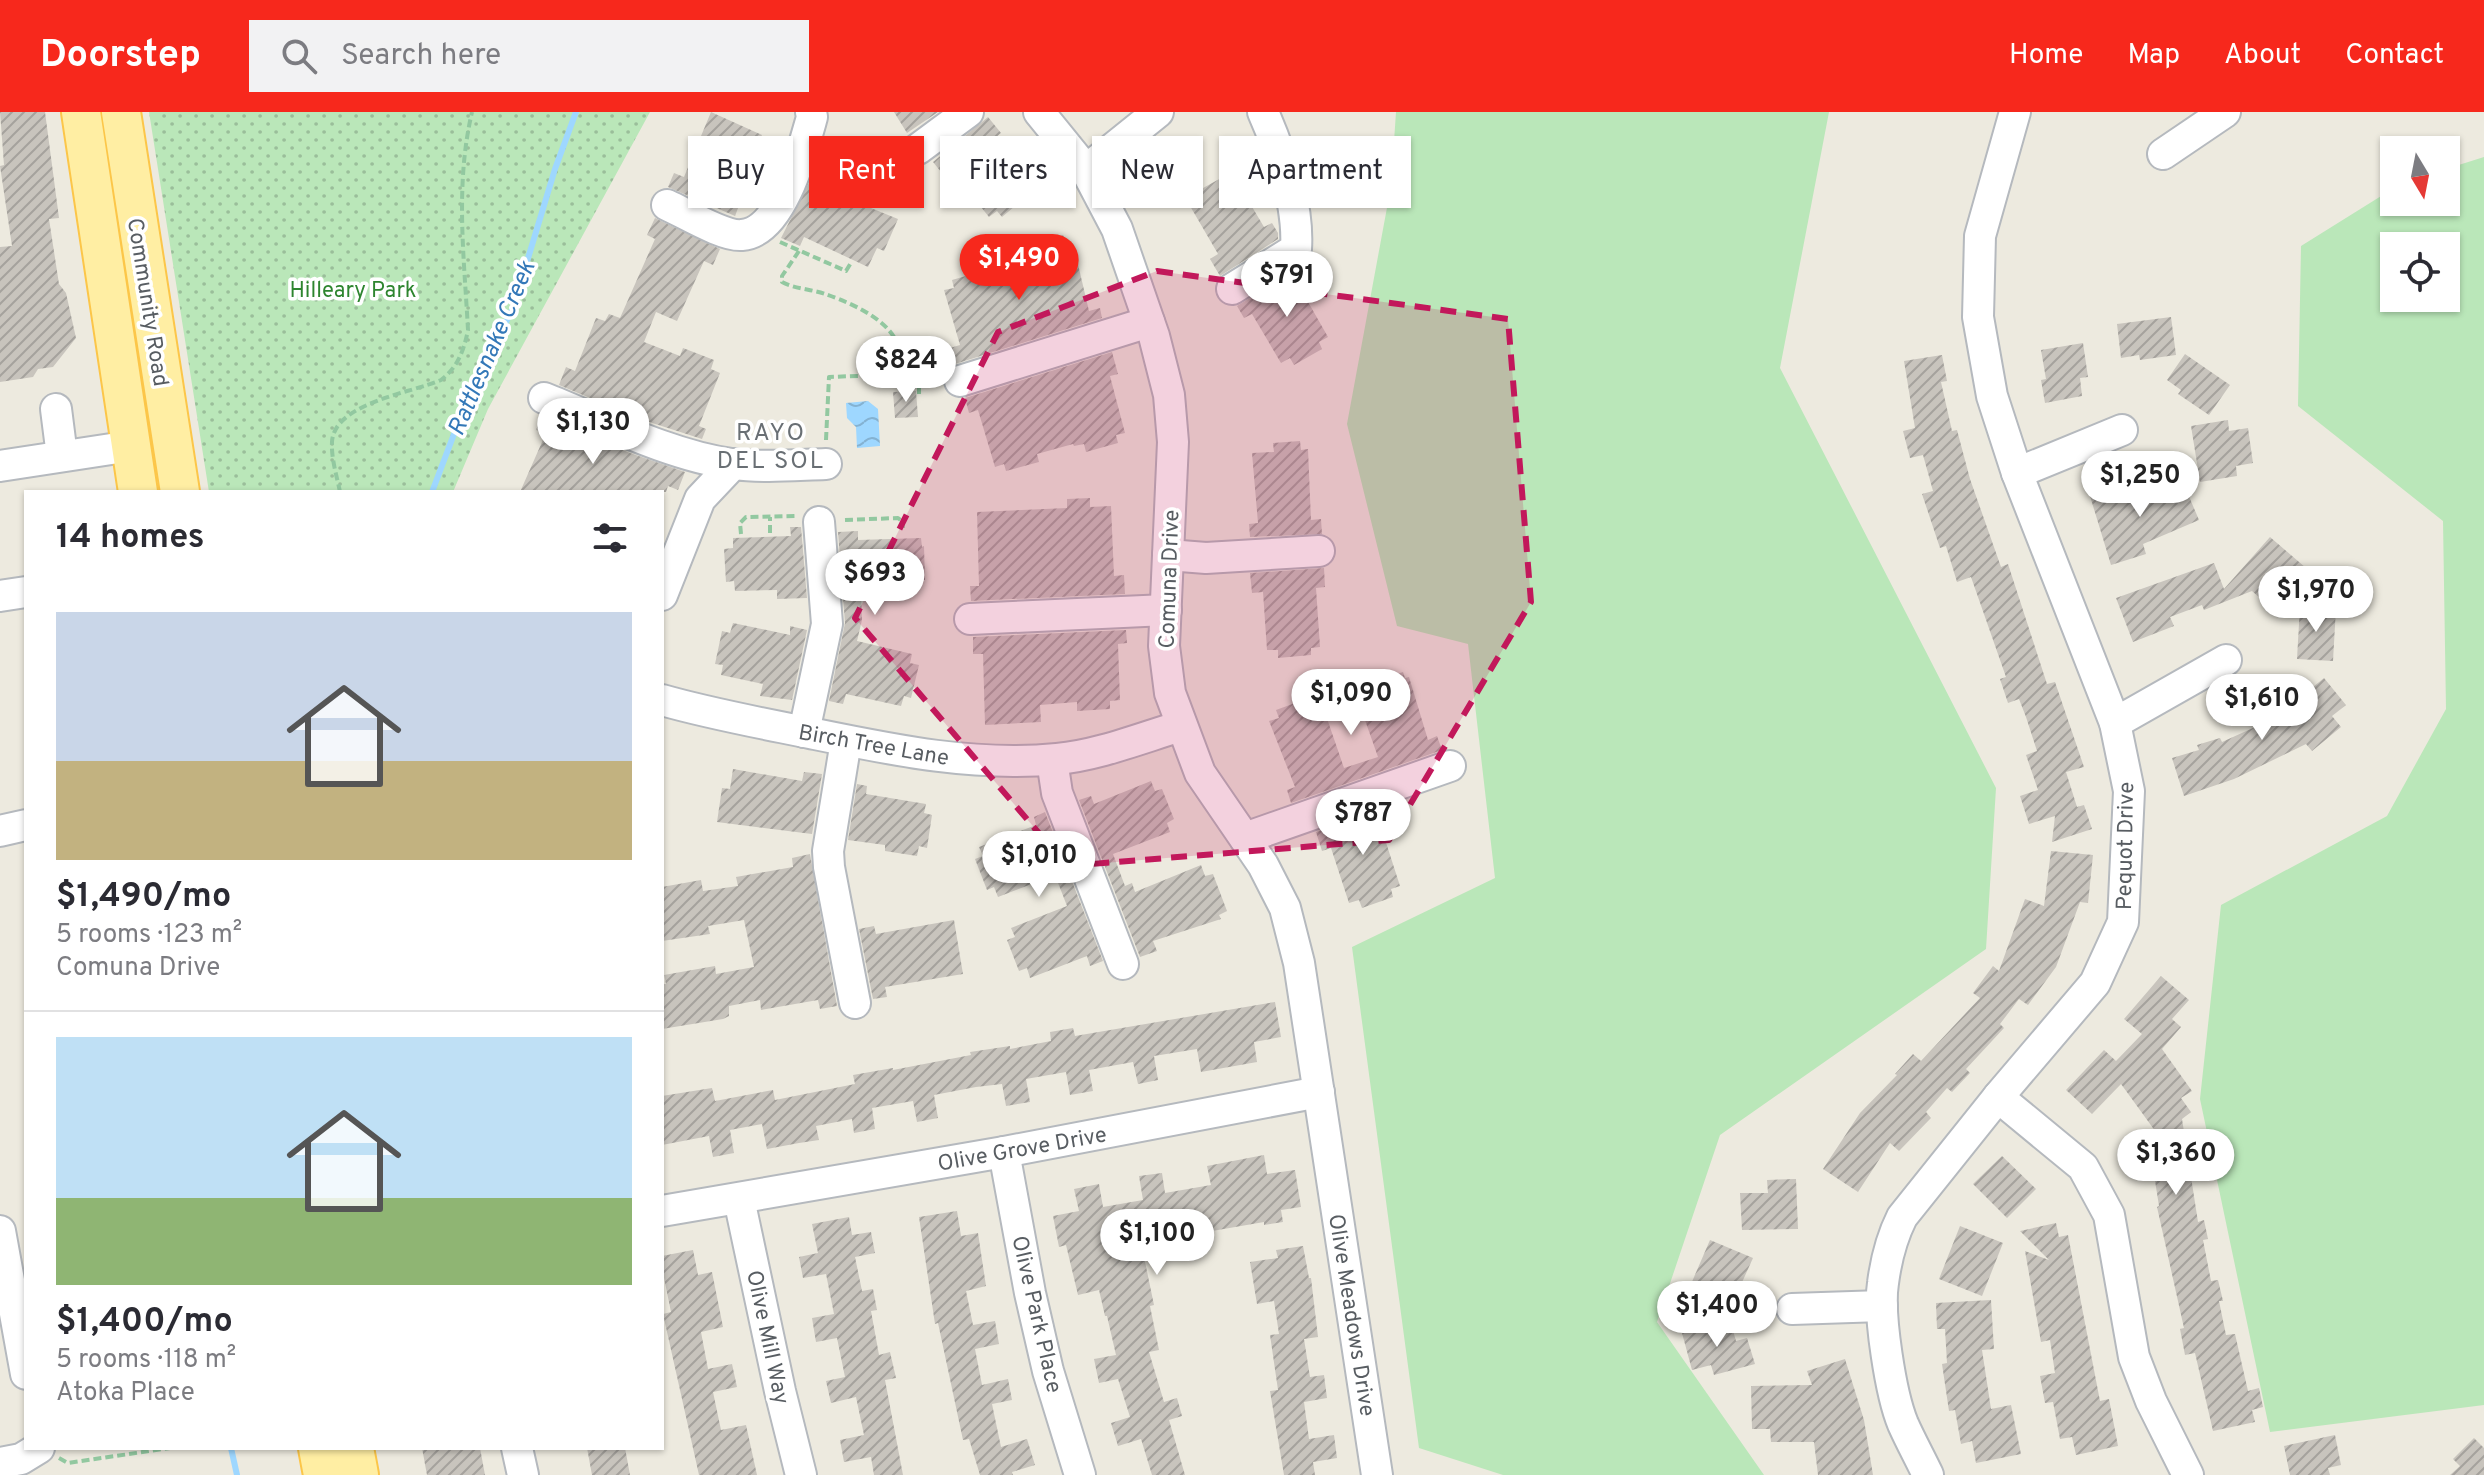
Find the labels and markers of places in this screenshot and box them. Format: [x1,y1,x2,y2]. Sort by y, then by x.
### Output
pin: $1,490 [954,234,1084,302]
pin: $791 [1240,251,1334,319]
pin: $824 [859,336,953,404]
pin: $1,130 [528,398,658,466]
pin: $1,250 [2075,451,2205,519]
pin: $693 [828,549,922,617]
pin: $1,970 [2251,566,2381,634]
pin: $1,090 [1286,669,1416,737]
pin: $1,610 [2197,674,2327,742]
pin: $787 [1316,789,1410,857]
pin: $1,010 [974,831,1104,899]
pin: $1,360 [2111,1129,2241,1197]
pin: $1,100 [1092,1209,1222,1277]
pin: $1,400 [1652,1281,1782,1349]

